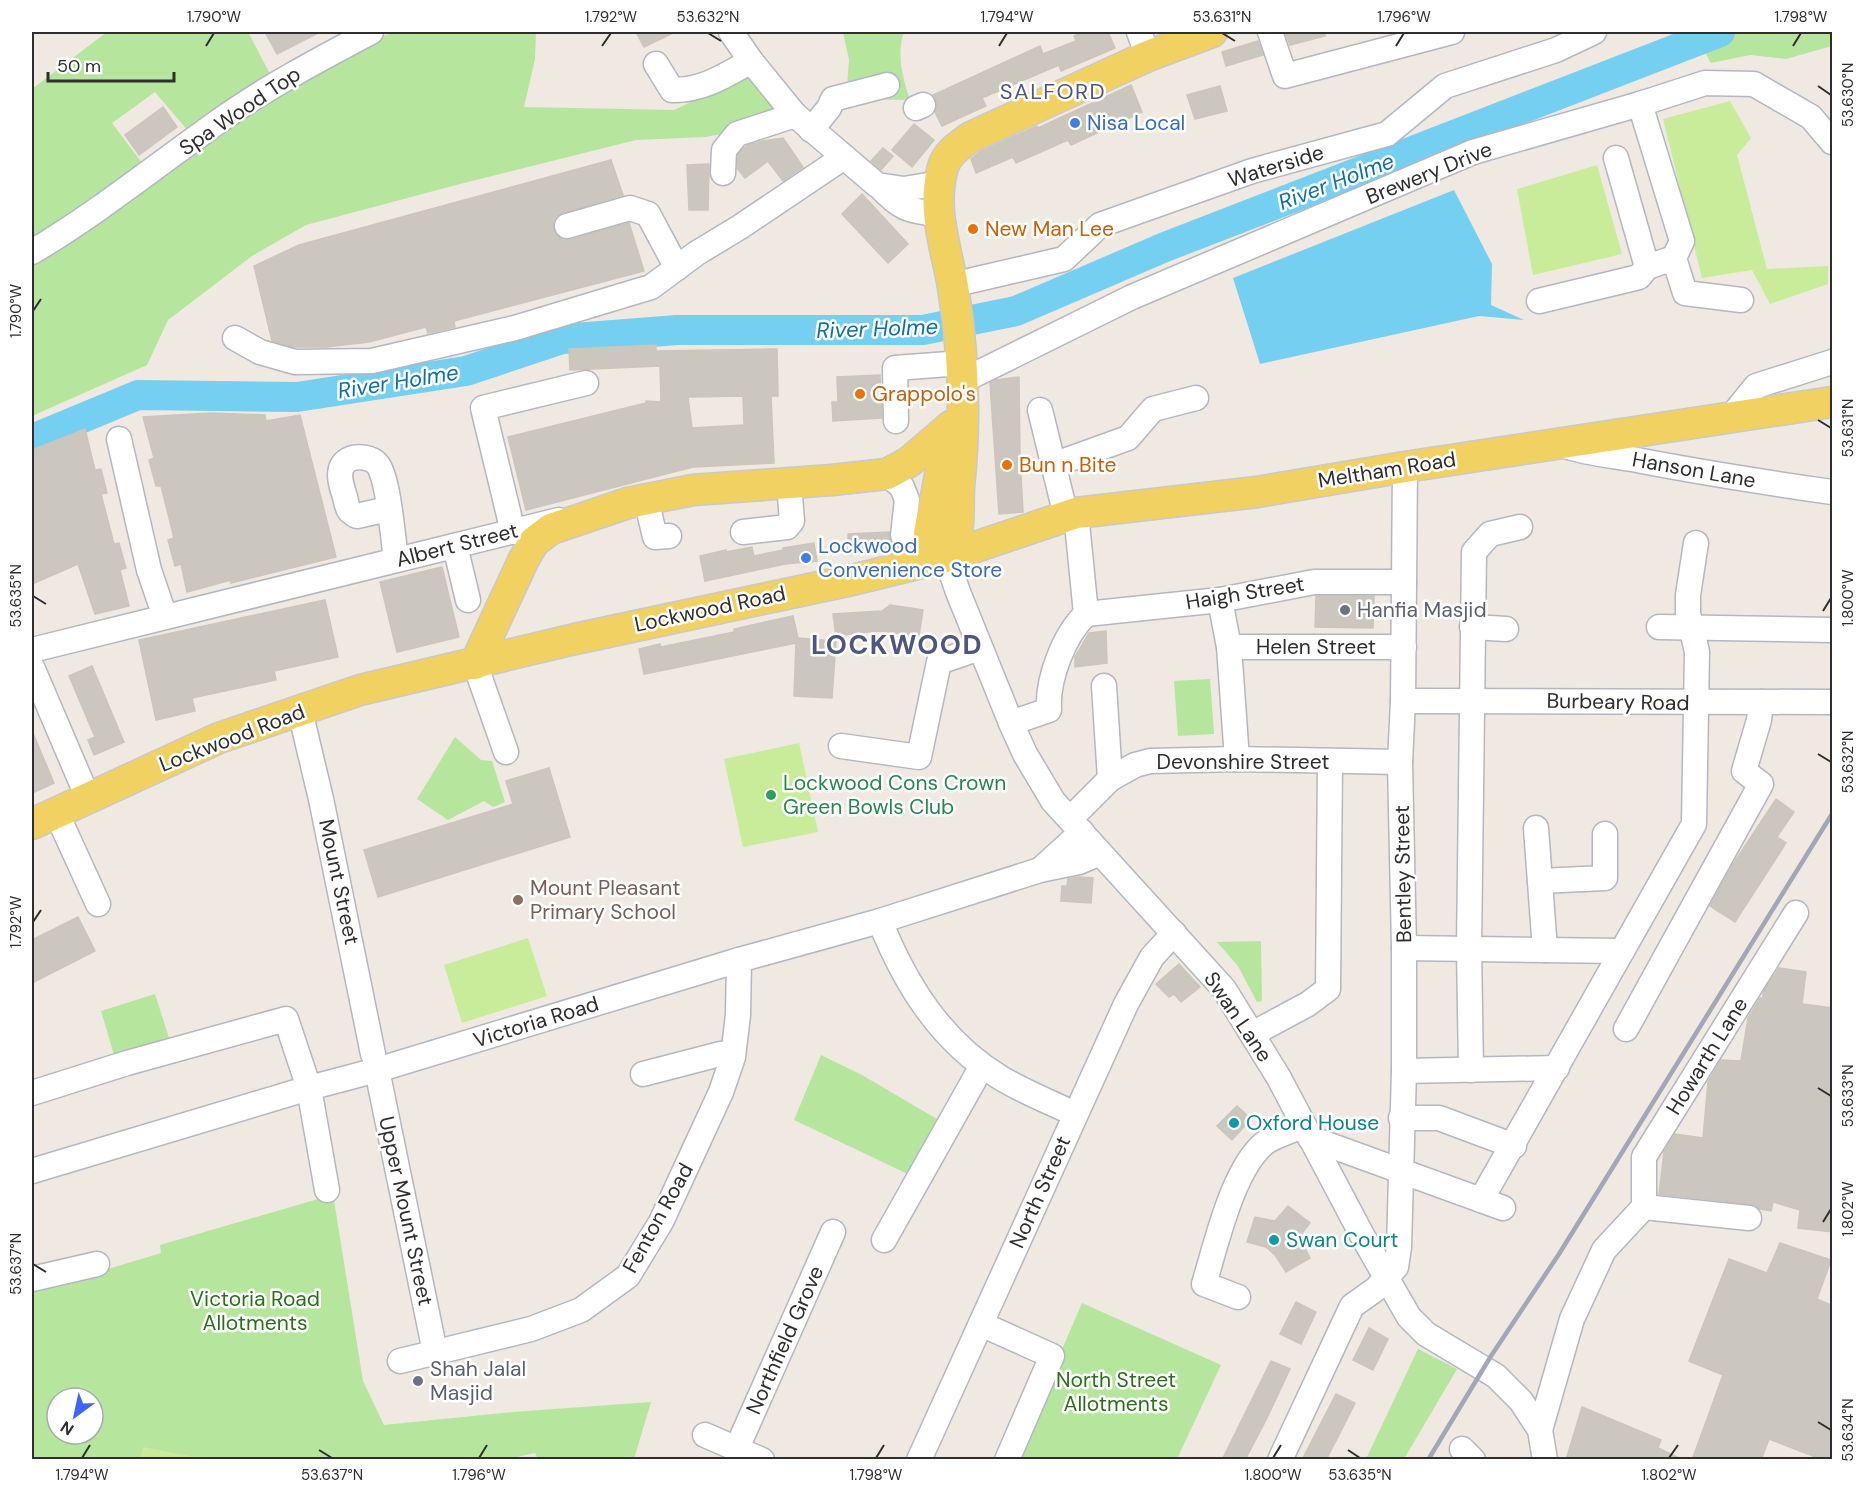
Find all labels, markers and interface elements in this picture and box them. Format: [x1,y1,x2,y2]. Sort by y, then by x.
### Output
text: 1.790°W [187,7,242,27]
text: 1.792°W [585,7,638,27]
text: 53.632°N [677,7,739,27]
text: 1.794°W [980,7,1034,27]
text: 53.631°N [1193,7,1251,27]
text: 1.796°W [1377,7,1431,27]
text: 1.798°W [1775,7,1828,27]
scale bar [48,45,174,83]
text: 50 m [57,54,101,78]
street label: Spa Wood Top [174,60,306,162]
text: 53.630°N [1838,63,1858,127]
district label: SALFORD [1000,77,1106,106]
place label: Nisa Local [1087,109,1185,137]
marker: Nisa Local [1068,116,1082,130]
street label: Brewery Drive [1362,135,1496,211]
street label: Waterside [1225,138,1327,194]
water label: River Holme [1274,146,1398,217]
place label: New Man Lee [985,215,1114,243]
marker: New Man Lee [966,222,980,236]
text: 1.790°W [6,283,26,338]
water label: River Holme [816,312,938,345]
water label: River Holme [336,358,461,405]
place label: Grappolo's [872,380,976,408]
marker: Grappolo's [853,387,867,401]
text: 53.631°N [1838,399,1858,457]
street label: Meltham Road [1316,445,1458,495]
street label: Hanson Lane [1630,445,1758,495]
place label: Bun n Bite [1019,451,1117,479]
marker: Bun n Bite [1000,458,1014,472]
street label: Albert Street [393,516,521,574]
place label: Lockwood Convenience Store [818,532,1002,584]
marker: Lockwood Convenience Store [799,551,813,565]
text: 53.635°N [6,564,26,628]
text: 1.800°W [1838,569,1858,626]
street label: Haigh Street [1184,570,1306,616]
street label: Lockwood Road [632,579,788,639]
place label: Hanfia Masjid [1357,596,1487,624]
marker: Hanfia Masjid [1338,603,1352,617]
district label: LOCKWOOD [811,627,983,662]
street label: Helen Street [1256,633,1376,661]
street label: Burbeary Road [1546,687,1690,717]
street label: Lockwood Road [155,697,309,779]
text: 53.632°N [1838,731,1858,793]
street label: Devonshire Street [1156,748,1330,776]
place label: Lockwood Cons Crown Green Bowls Club [783,769,1006,821]
marker: Lockwood Cons Crown Green Bowls Club [764,788,778,802]
street label: Bentley Street [1388,805,1418,943]
street label: Mount Street [312,817,366,947]
place label: Mount Pleasant Primary School [530,874,681,926]
marker: Mount Pleasant Primary School [511,893,525,907]
text: 1.792°W [6,895,26,948]
street label: Swan Lane [1197,966,1279,1068]
street label: Victoria Road [470,990,602,1054]
street label: Howarth Lane [1660,992,1754,1120]
text: 53.633°N [1838,1064,1858,1128]
place label: Oxford House [1246,1109,1379,1137]
street label: Upper Mount Street [372,1114,440,1308]
marker: Oxford House [1227,1116,1241,1130]
street label: North Street [1003,1131,1077,1253]
street label: Fenton Road [616,1158,700,1278]
text: 1.802°W [1838,1181,1858,1237]
place label: Swan Court [1286,1226,1398,1254]
text: 53.637°N [6,1233,26,1295]
marker: Swan Court [1267,1233,1281,1247]
street label: Northfield Grove [740,1261,830,1419]
park label: Victoria Road Allotments [190,1285,320,1337]
place label: Shah Jalal Masjid [430,1355,526,1407]
park label: North Street Allotments [1056,1366,1176,1418]
marker: Shah Jalal Masjid [411,1374,425,1388]
north arrow [45,1386,105,1446]
text: 53.634°N [1838,1398,1858,1462]
text: N [56,1416,78,1440]
text: 1.794°W [55,1465,109,1485]
text: 53.637°N [301,1465,363,1485]
text: 1.796°W [452,1465,506,1485]
text: 1.798°W [850,1465,903,1485]
text: 1.800°W [1245,1465,1302,1485]
text: 53.635°N [1328,1465,1392,1485]
text: 1.802°W [1641,1465,1697,1485]

